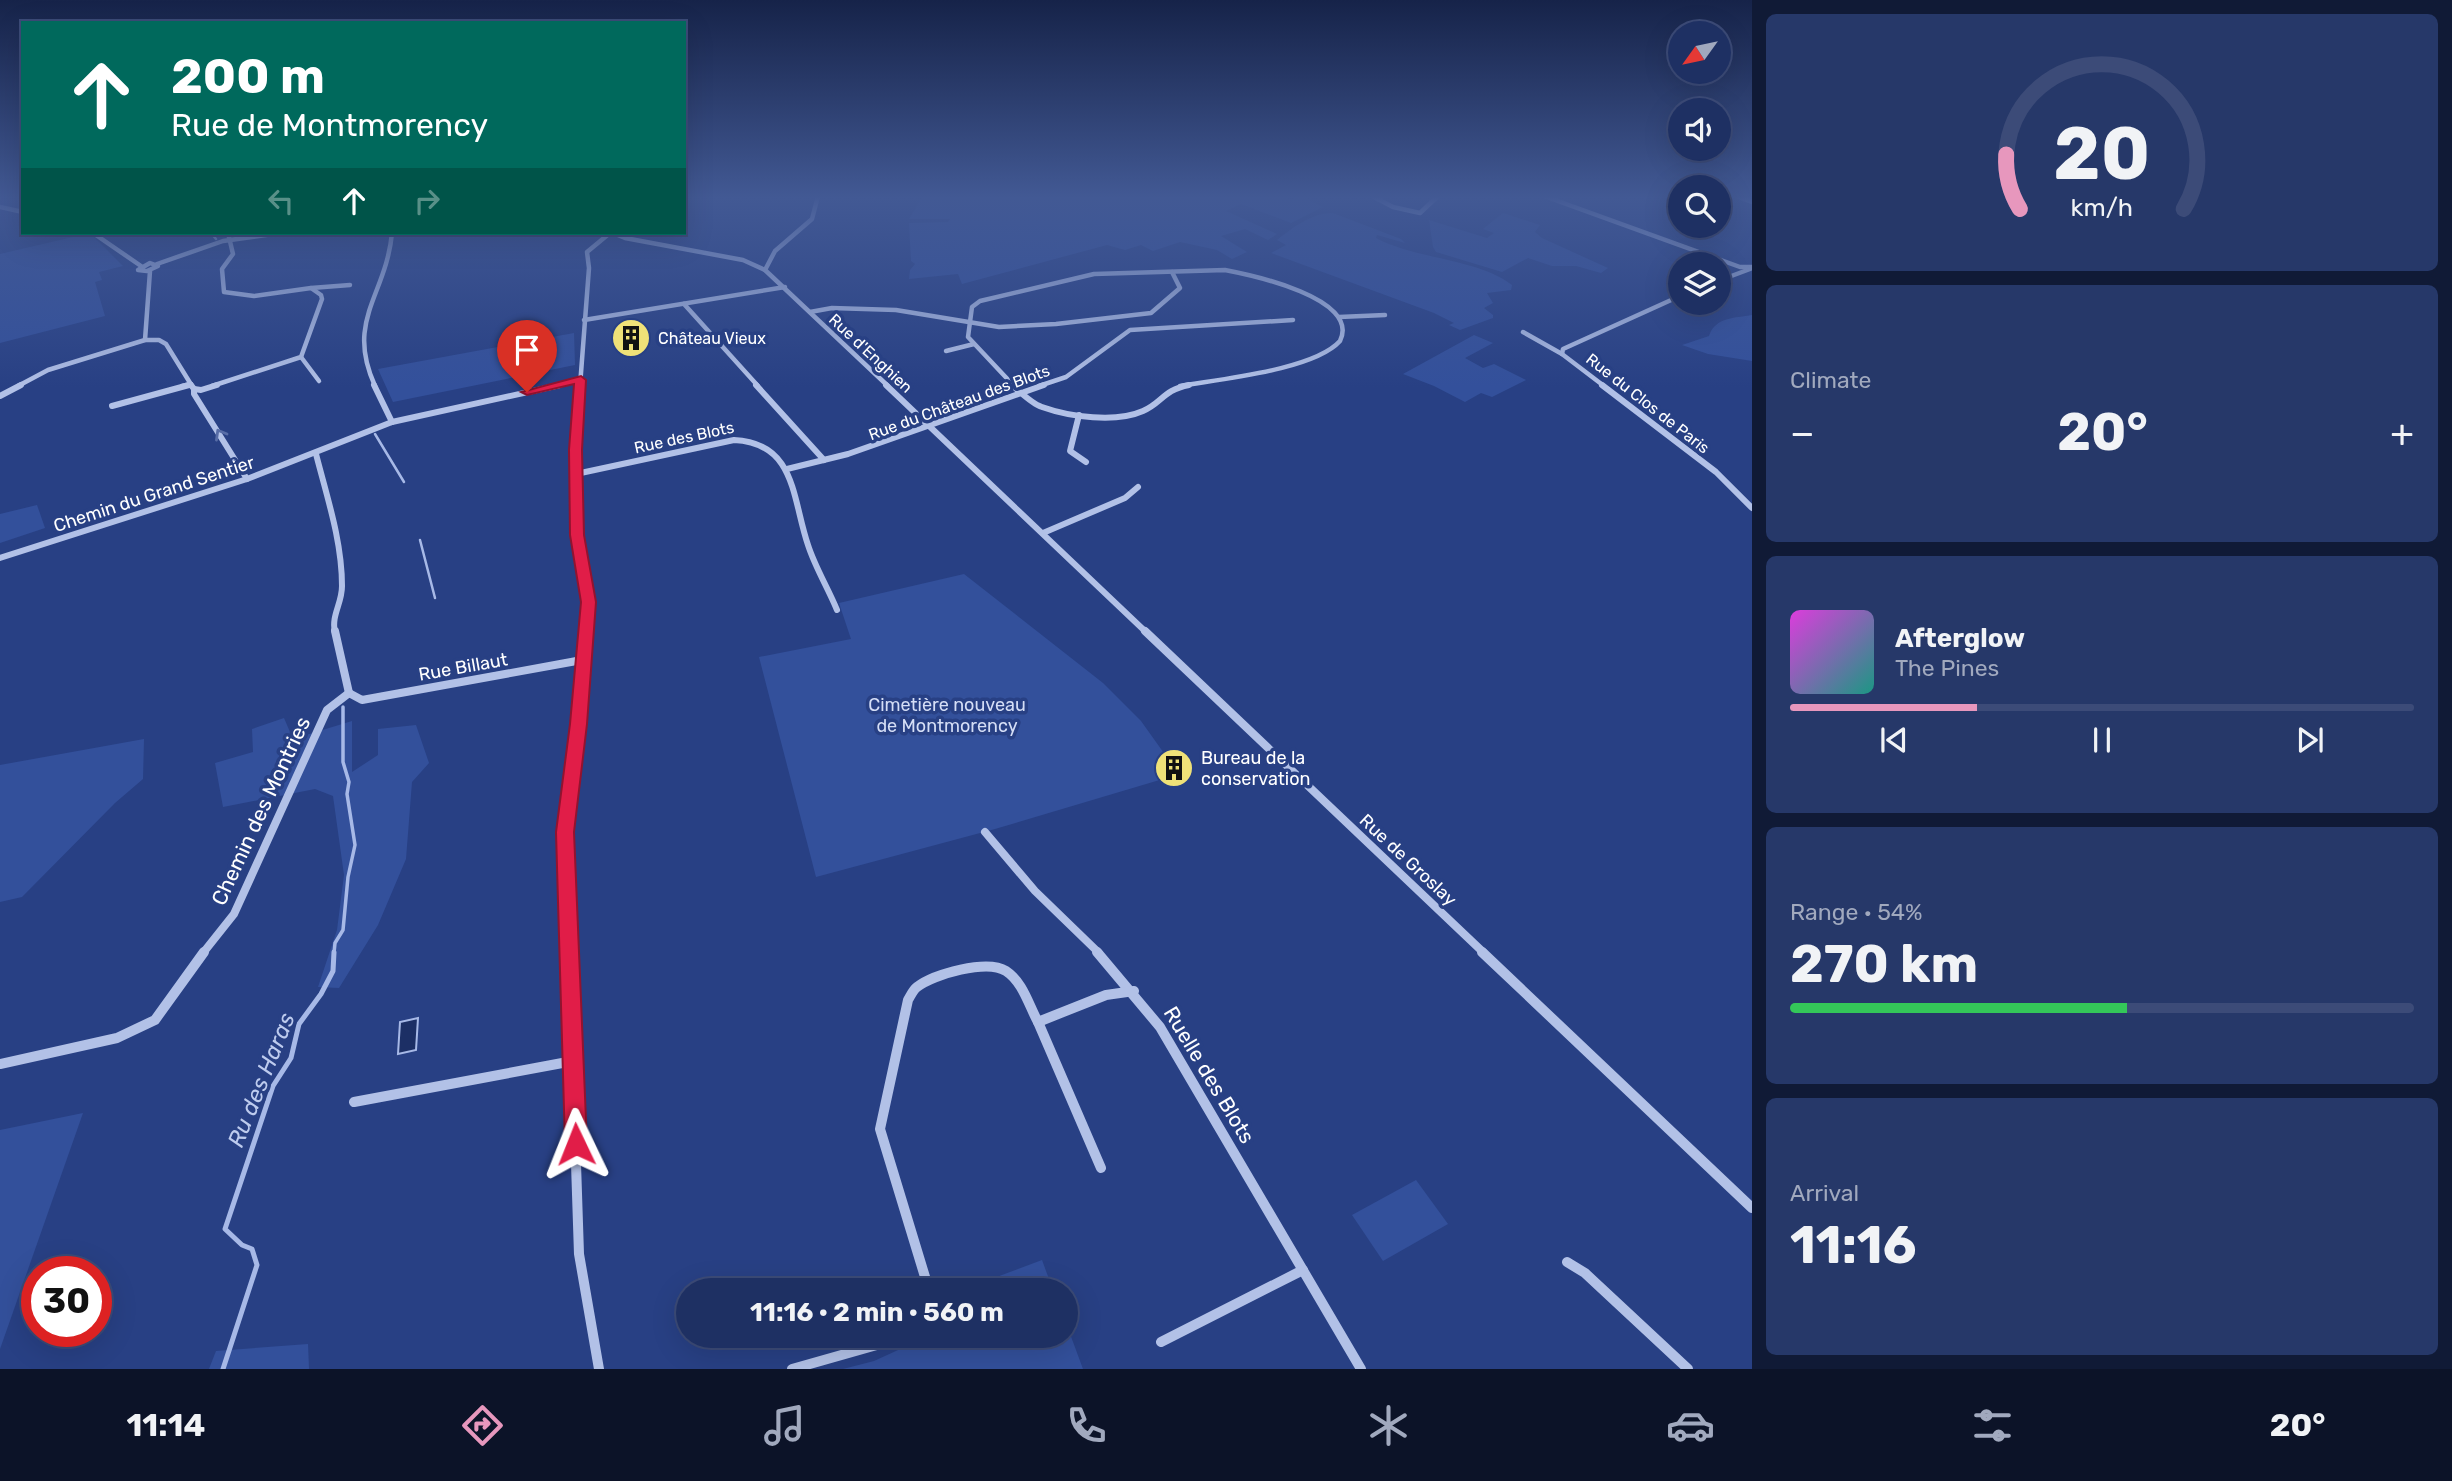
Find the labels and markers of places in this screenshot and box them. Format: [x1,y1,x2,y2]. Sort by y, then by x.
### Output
building icon: Château Vieux [610,317,652,359]
pin [497,320,557,392]
place label: Château Vieux [658,329,766,348]
building icon: Bureau de la conservation [1153,747,1195,789]
place label: Bureau de la conservation [1201,747,1310,790]

